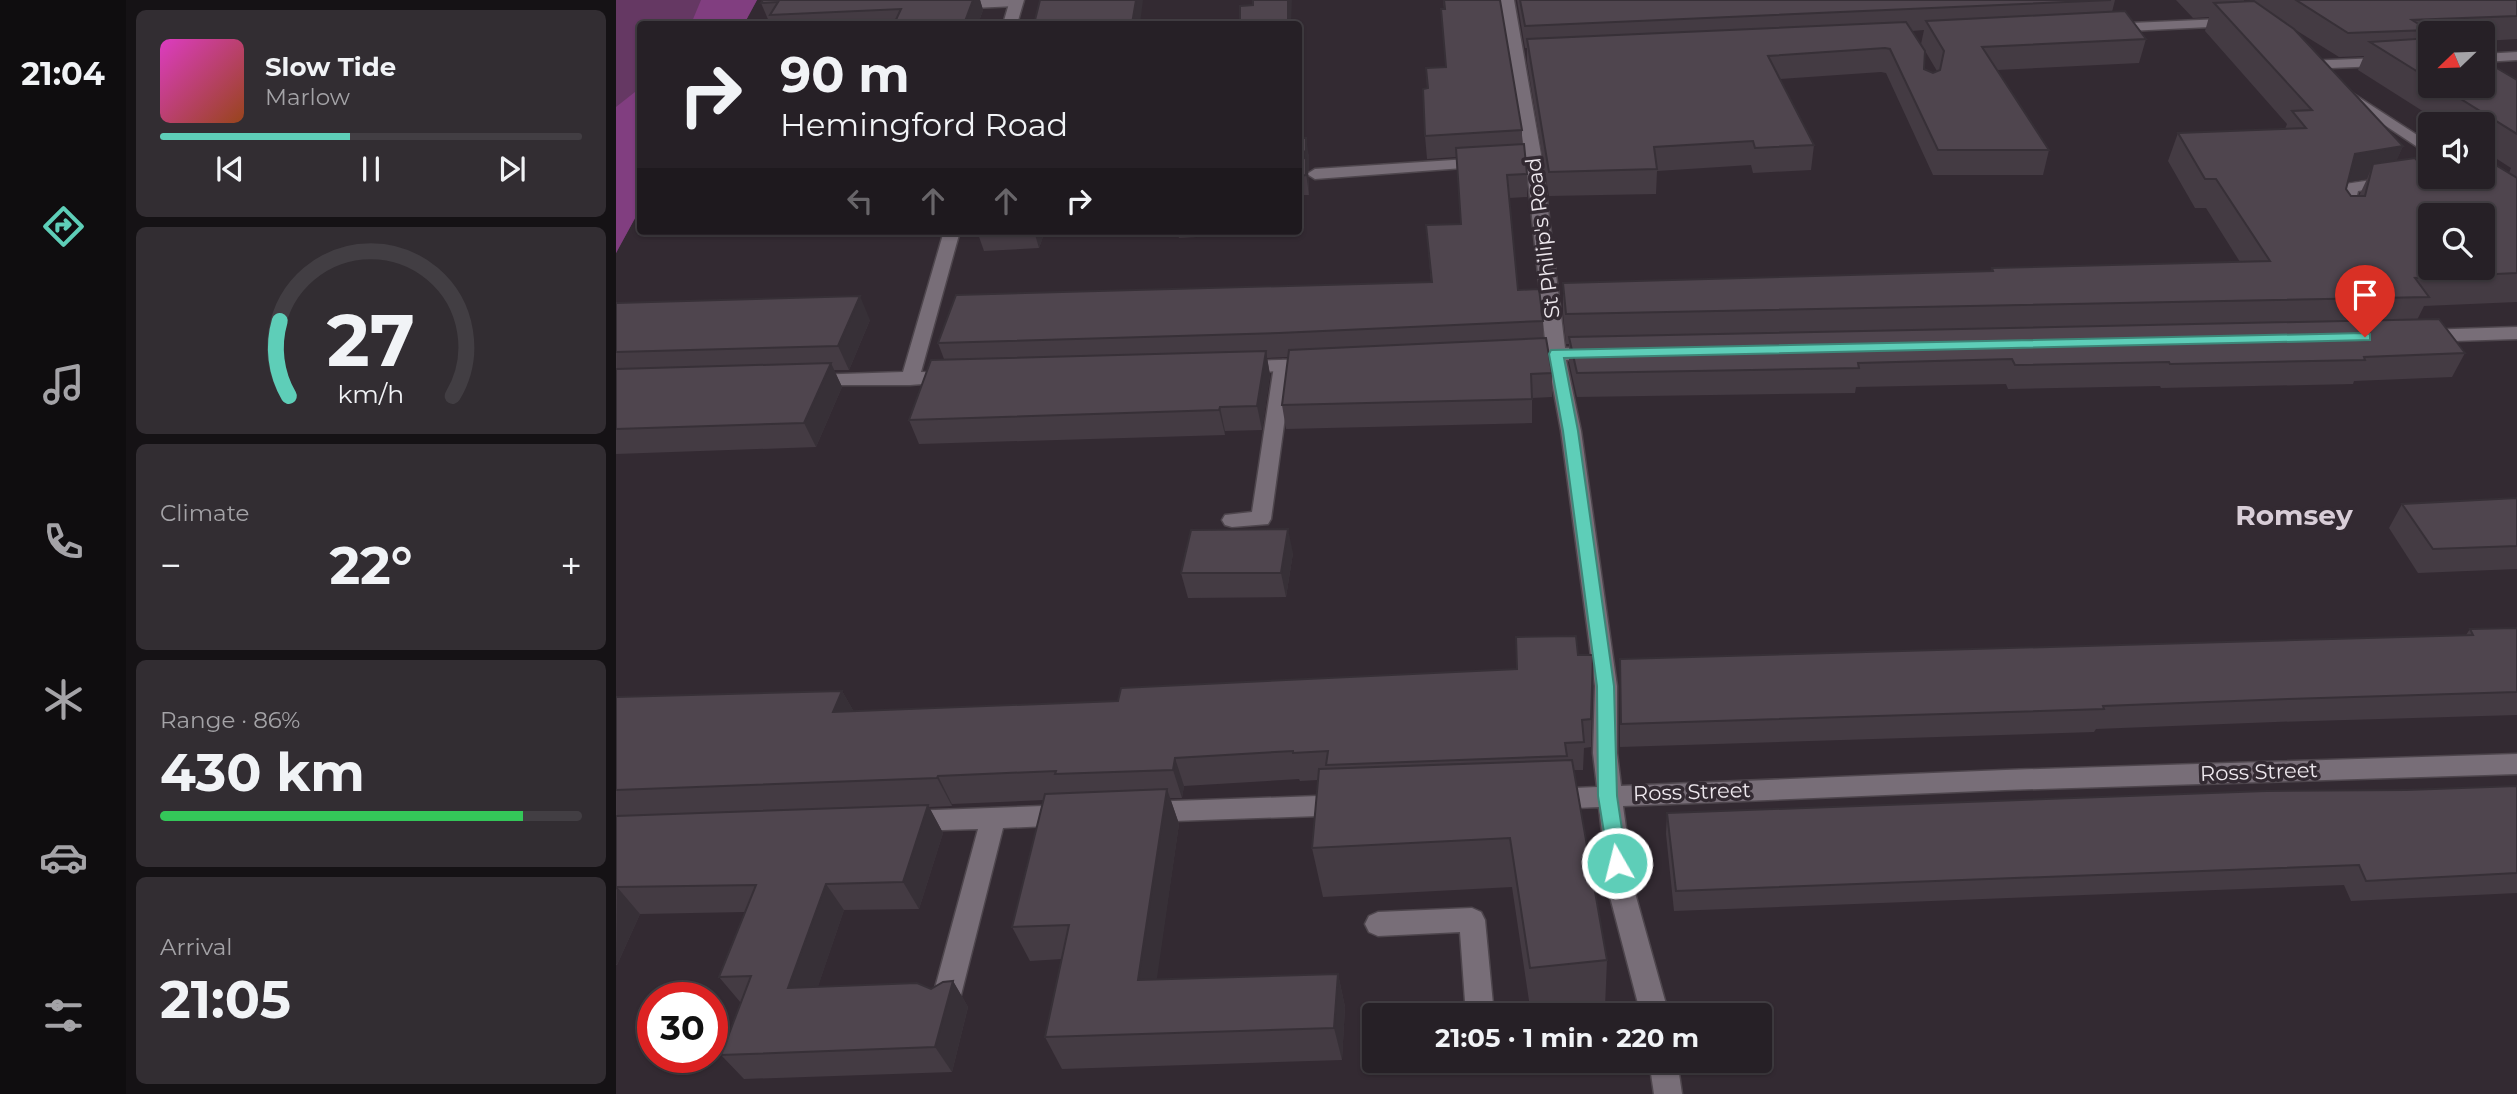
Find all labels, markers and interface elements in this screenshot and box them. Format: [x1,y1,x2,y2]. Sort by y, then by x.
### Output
north arrow [2418,21,2496,98]
map controls [2418,21,2495,280]
text: 90 m [780,45,910,104]
icon: right [665,49,756,140]
text: Slow Tide [265,51,396,83]
text: 21:04 [21,54,105,93]
text: Marlow [265,83,350,111]
text: Hemingford Road [780,105,1068,144]
button: sound [2418,112,2495,189]
icon: previous [211,150,249,188]
icon: pause [352,150,390,188]
icon: next [493,150,531,188]
street label: St Philip's Road [1520,156,1565,320]
icon: left [841,182,879,220]
icon: ahead [914,182,952,220]
icon: ahead [987,182,1025,220]
icon: right [1060,182,1098,220]
icon: directions [39,202,88,251]
button: search [2418,203,2495,280]
pin [2335,265,2395,337]
icon: arrive [2346,276,2384,314]
text: 27 [327,297,415,385]
icon: music [39,360,88,409]
text: km/h [338,379,404,409]
district label: Romsey [2235,498,2353,532]
text: Climate [160,499,249,527]
icon: phone [39,517,88,566]
text: 22° [329,534,413,597]
text: − [160,542,182,589]
text: + [560,542,582,589]
icon: climate [39,675,88,724]
text: Range · 86% [160,706,300,734]
text: 430 km [160,741,365,804]
street label: Ross Street [2200,757,2318,786]
street label: Ross Street [1633,777,1751,806]
position arrow [1580,826,1654,900]
icon: car [39,833,88,882]
text: Arrival [160,933,233,961]
text: 21:05 [160,968,291,1031]
speed limit sign: 30 [637,982,728,1073]
icon: filters [39,991,88,1040]
text: 21:05 · 1 min · 220 m [1435,1022,1699,1054]

